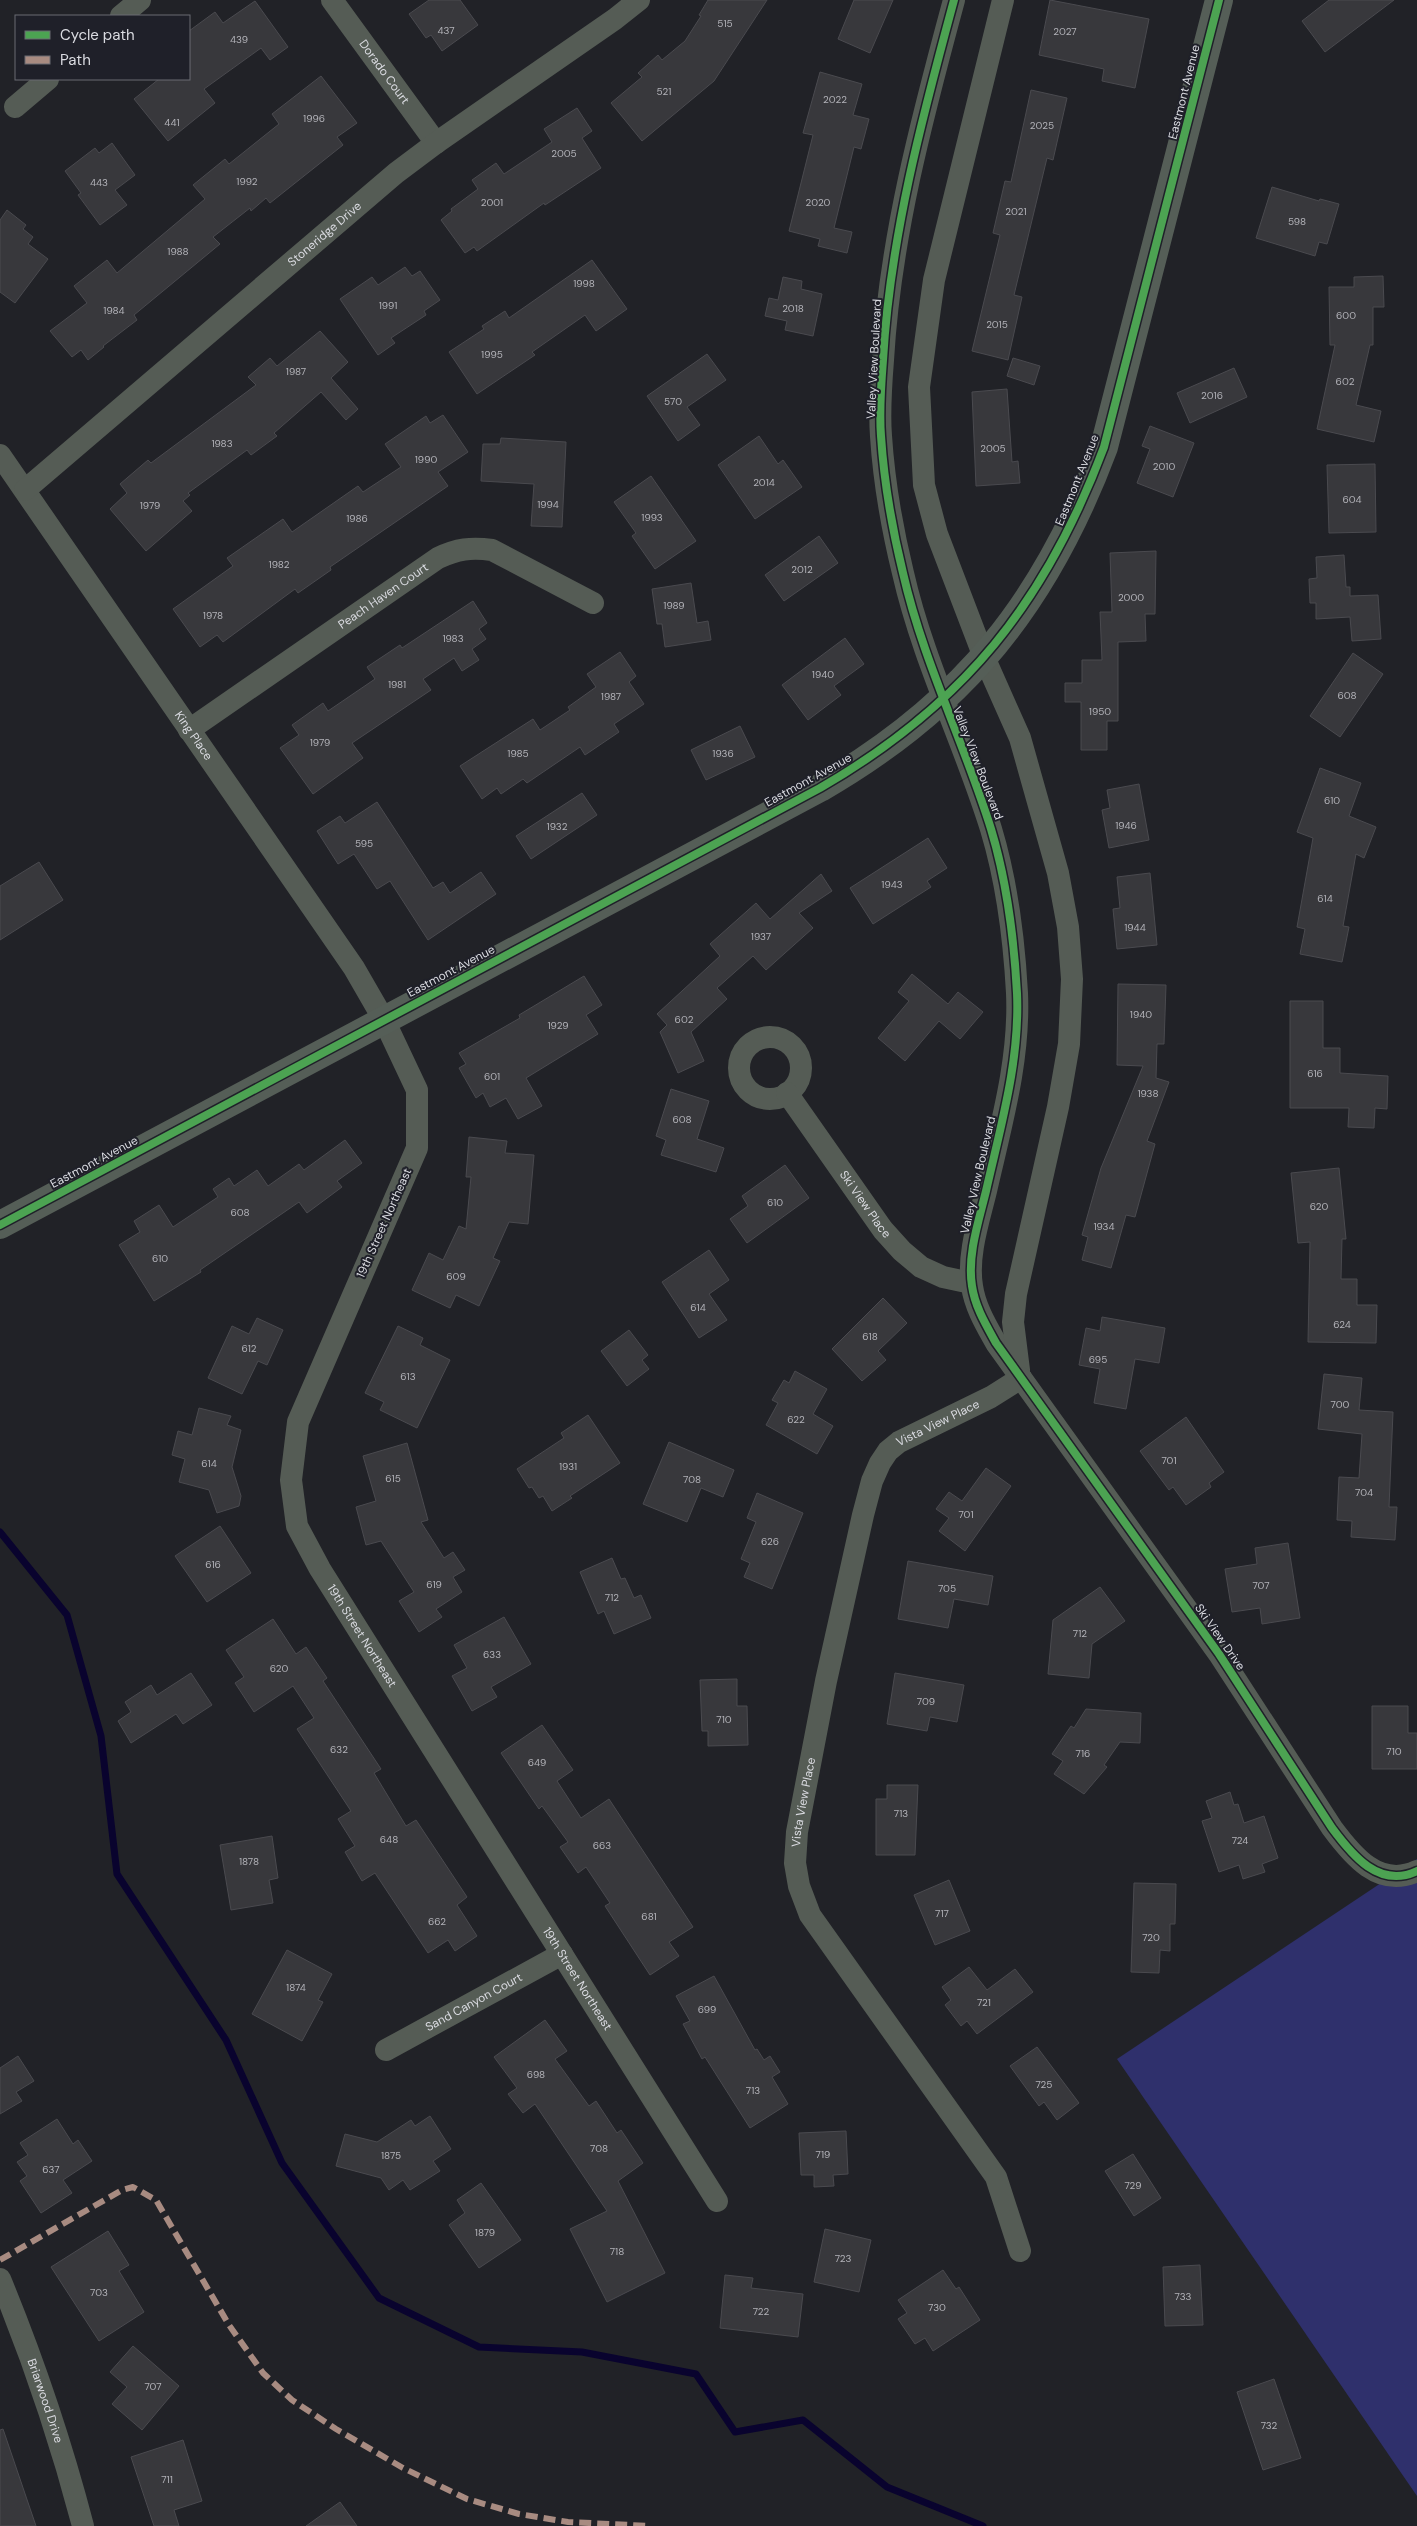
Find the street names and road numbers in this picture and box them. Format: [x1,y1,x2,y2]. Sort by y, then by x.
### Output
street label: Dorado Court [356,37,413,108]
street label: Eastmont Avenue [1164,43,1204,141]
street label: Stoneridge Drive [284,198,365,270]
street label: Valley View Boulevard [863,299,885,419]
street label: Eastmont Avenue [1051,432,1103,528]
street label: Peach Haven Court [335,559,432,633]
street label: Valley View Boulevard [949,704,1007,822]
street label: King Place [171,708,216,764]
street label: Eastmont Avenue [762,749,855,811]
street label: Eastmont Avenue [404,941,498,1001]
street label: Valley View Boulevard [957,1115,999,1235]
street label: Eastmont Avenue [47,1132,141,1192]
street label: 19th Street Northeast [353,1165,416,1280]
street label: Ski View Place [836,1167,895,1242]
street label: Vista View Place [893,1396,982,1450]
street label: 19th Street Northeast [324,1581,401,1691]
street label: Ski View Drive [1191,1601,1249,1673]
street label: Vista View Place [788,1756,819,1847]
street label: 19th Street Northeast [539,1924,616,2034]
street label: Sand Canyon Court [423,1969,525,2035]
street label: Briarwood Drive [24,2356,67,2445]

